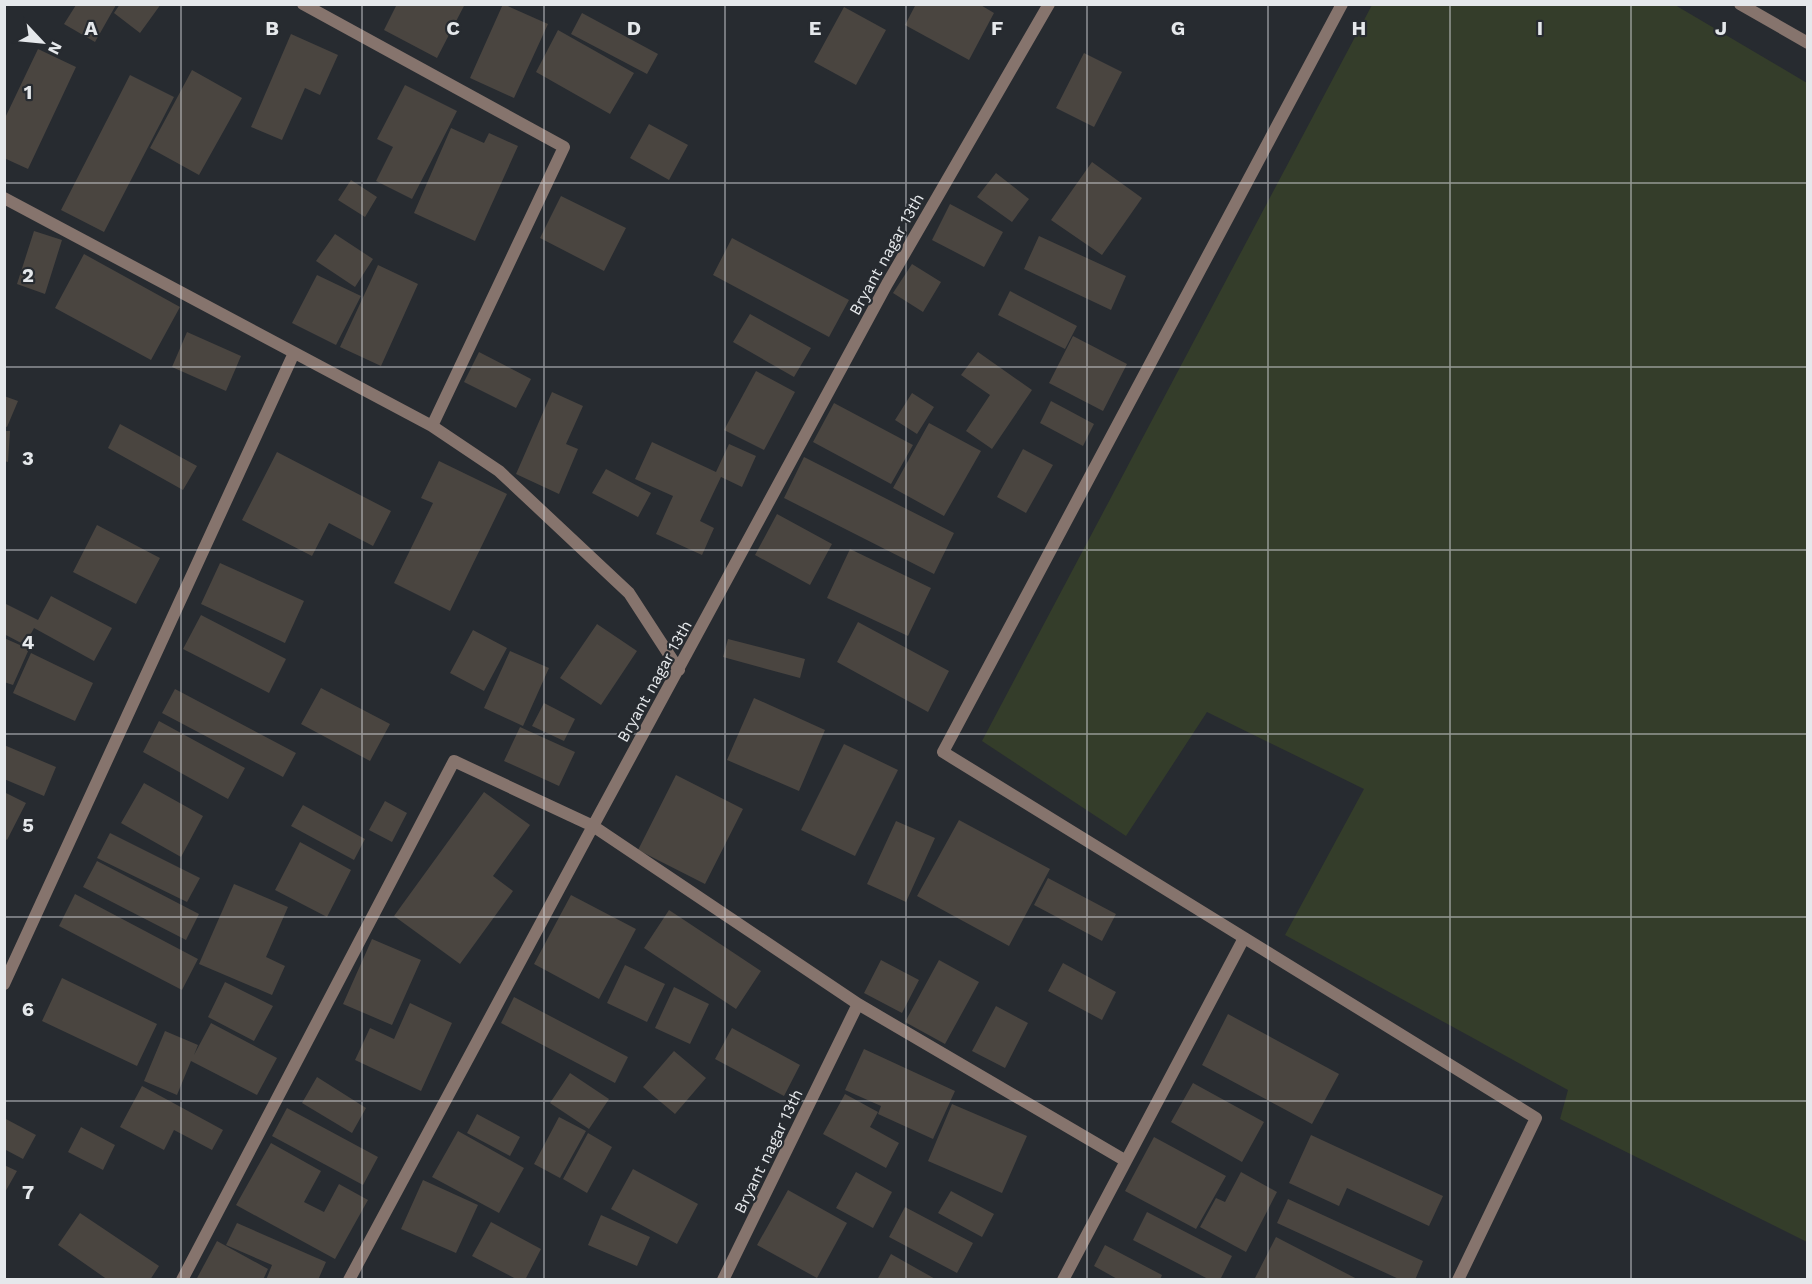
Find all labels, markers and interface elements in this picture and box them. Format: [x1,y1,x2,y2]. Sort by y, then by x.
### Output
north arrow [12,12,72,72]
text: A [84,16,98,40]
text: B [265,16,279,40]
text: C [446,16,460,40]
text: D [627,16,641,40]
text: E [809,16,821,40]
text: F [991,16,1003,40]
text: G [1171,16,1185,40]
text: H [1352,16,1366,40]
text: I [1537,16,1543,40]
text: J [1715,16,1727,40]
text: N [44,39,66,58]
text: 1 [24,80,32,104]
street label: Bryant nagar 13th [845,190,928,318]
text: 2 [22,263,34,287]
text: 3 [22,446,34,470]
street label: Bryant nagar 13th [613,617,696,745]
text: 4 [22,630,35,654]
text: 5 [22,813,34,837]
text: 6 [22,997,34,1021]
street label: Bryant nagar 13th [730,1086,807,1217]
text: 7 [22,1180,34,1204]

